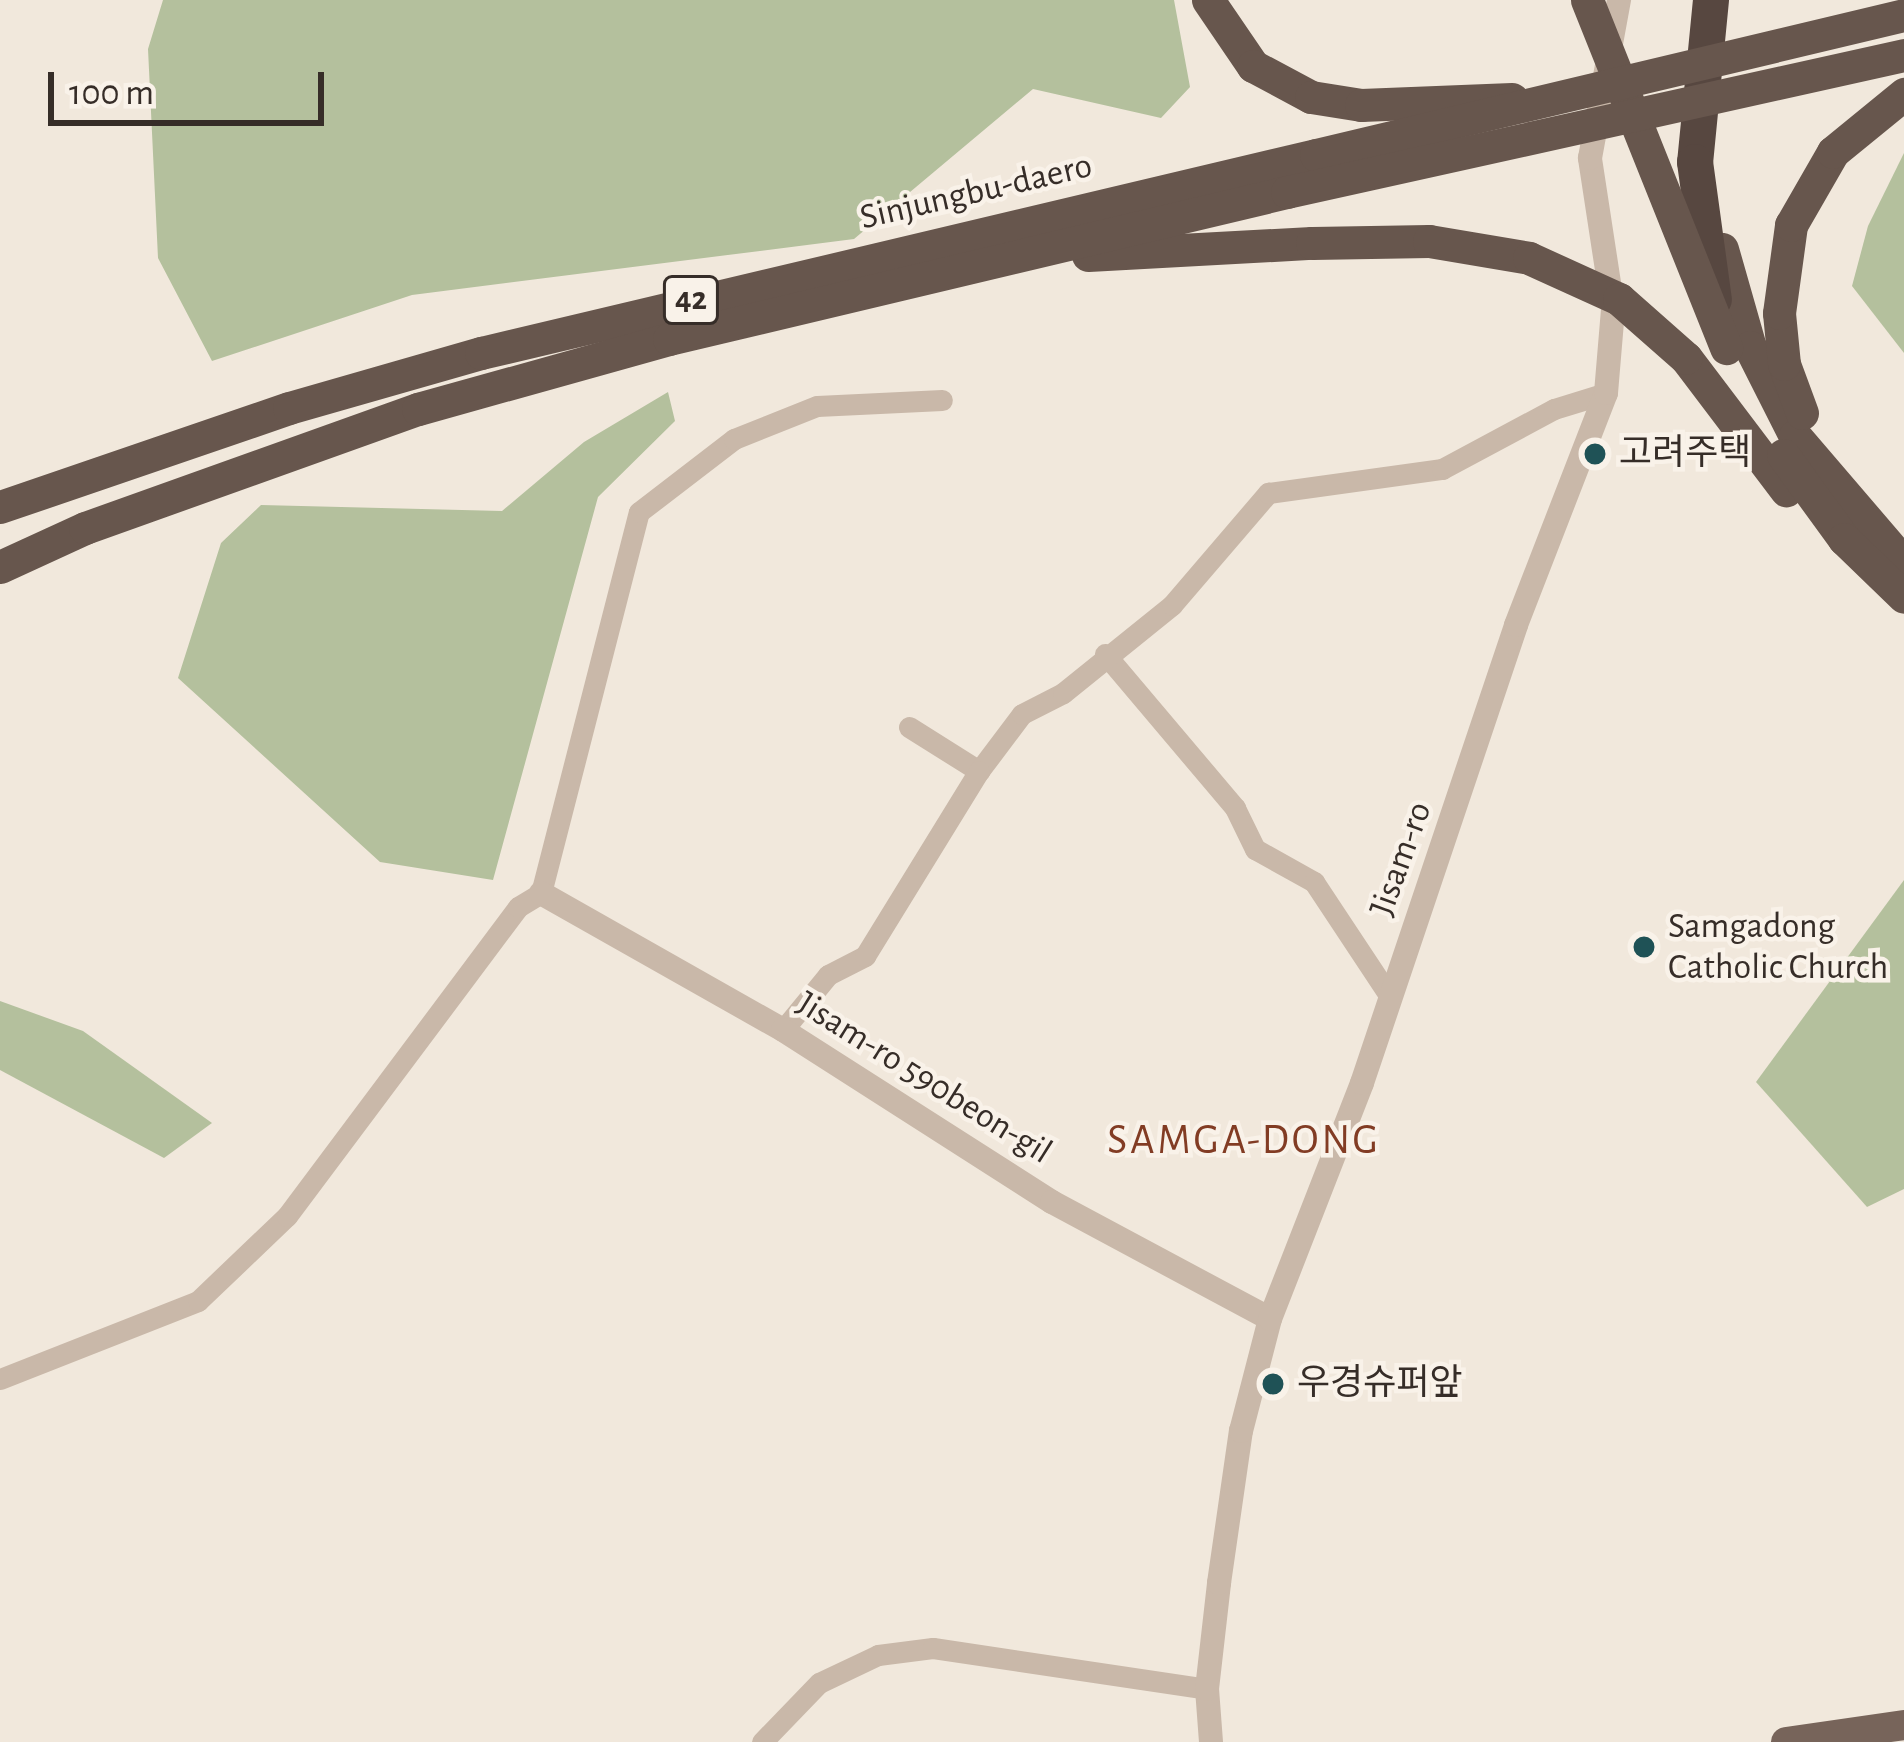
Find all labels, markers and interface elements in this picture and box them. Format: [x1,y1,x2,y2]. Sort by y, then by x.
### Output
scale bar [54,48,330,122]
text: 100 m [69,75,154,111]
street label: Sinjungbu-daero [856,144,1096,240]
road number: 42 [661,273,721,327]
place label: 고려주택 [1619,432,1751,476]
marker: 고려주택 [1582,441,1608,467]
street label: Jisam-ro [1360,796,1442,922]
place label: Samgadong Catholic Church [1668,904,1888,989]
marker: Samgadong Catholic Church [1631,934,1657,960]
street label: Jisam-ro 590beon-gil [788,982,1060,1174]
district label: SAMGA-DONG [1107,1115,1381,1165]
place label: 우경슈퍼앞 [1297,1362,1463,1406]
marker: 우경슈퍼앞 [1260,1371,1286,1397]

